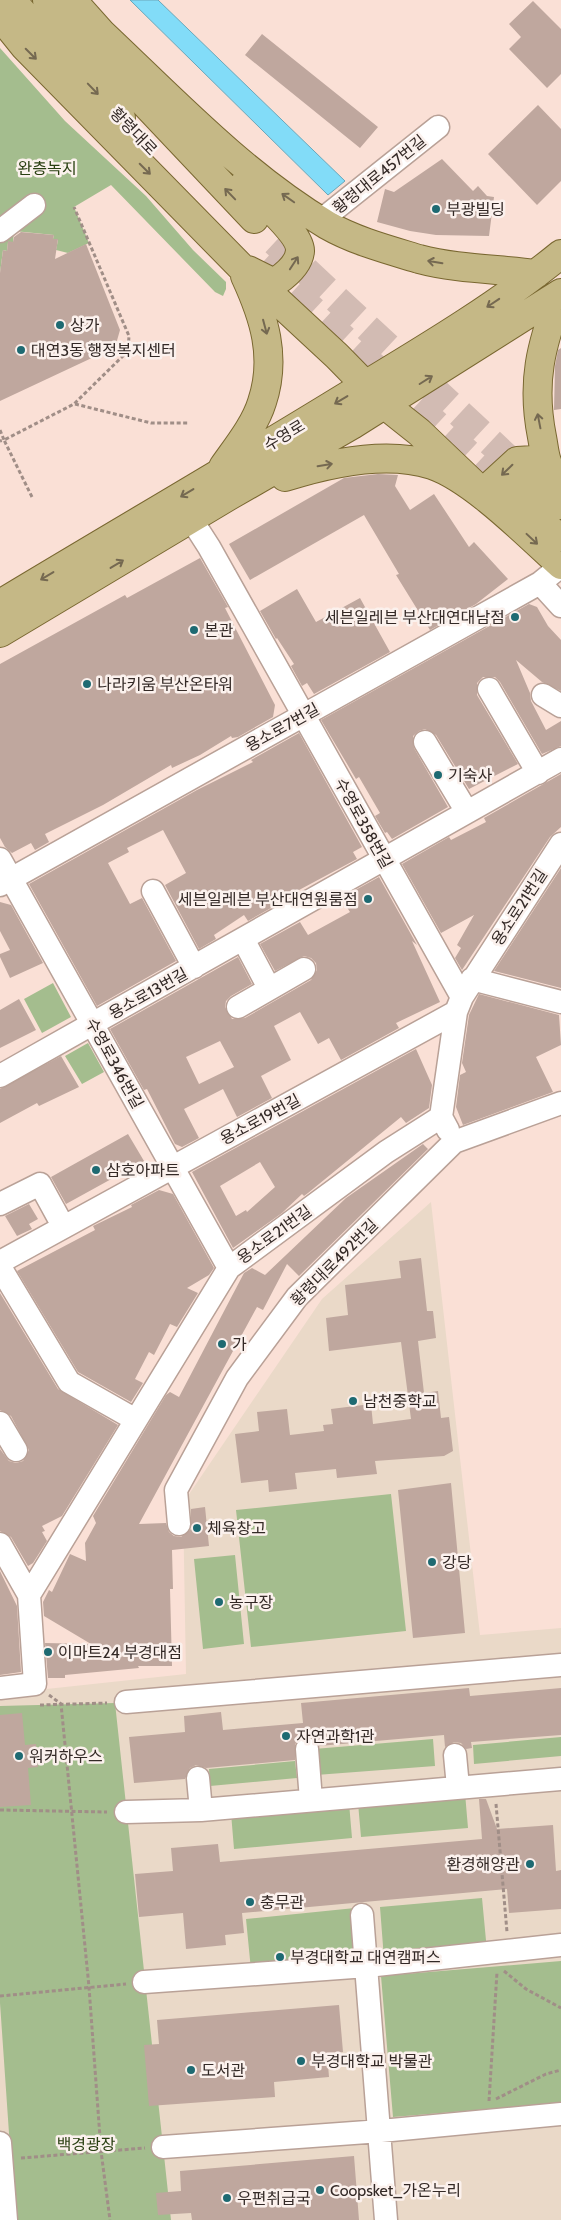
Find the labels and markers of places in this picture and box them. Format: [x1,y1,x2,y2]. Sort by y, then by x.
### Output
place label: 부광빌딩 [446,200,505,219]
marker: 부광빌딩 [430,203,442,215]
place label: 상가 [70,316,100,335]
marker: 상가 [54,319,66,331]
place label: 대연3동 행정복지센터 [31,341,176,360]
marker: 대연3동 행정복지센터 [15,344,27,356]
place label: 세븐일레븐 부산대연대남점 [325,608,505,627]
marker: 세븐일레븐 부산대연대남점 [509,611,521,623]
place label: 본관 [204,621,234,640]
marker: 본관 [188,624,200,636]
place label: 나라키움 부산온타워 [97,675,233,694]
marker: 나라키움 부산온타워 [81,678,93,690]
place label: 기숙사 [448,766,492,785]
marker: 기숙사 [432,769,444,781]
place label: 세븐일레븐 부산대연원룸점 [178,890,358,909]
marker: 세븐일레븐 부산대연원룸점 [362,893,374,905]
place label: 삼호아파트 [106,1161,180,1180]
marker: 삼호아파트 [90,1164,102,1176]
place label: 가 [232,1335,247,1354]
marker: 가 [216,1338,228,1350]
place label: 남천중학교 [363,1392,437,1411]
marker: 남천중학교 [347,1395,359,1407]
place label: 체육창고 [207,1519,266,1538]
marker: 체육창고 [191,1522,203,1534]
place label: 강당 [442,1553,472,1572]
marker: 강당 [426,1556,438,1568]
place label: 농구장 [229,1593,273,1612]
marker: 농구장 [213,1596,225,1608]
place label: 이마트24 부경대점 [58,1643,182,1662]
marker: 이마트24 부경대점 [42,1646,54,1658]
place label: 자연과학1관 [296,1727,375,1746]
marker: 자연과학1관 [280,1730,292,1742]
place label: 워커하우스 [29,1747,103,1766]
marker: 워커하우스 [13,1750,25,1762]
place label: 환경해양관 [446,1855,520,1874]
marker: 환경해양관 [524,1858,536,1870]
place label: 충무관 [260,1893,304,1912]
marker: 충무관 [244,1896,256,1908]
place label: 부경대학교 대연캠퍼스 [290,1948,441,1967]
marker: 부경대학교 대연캠퍼스 [274,1951,286,1963]
place label: 부경대학교 박물관 [311,2052,433,2071]
marker: 부경대학교 박물관 [295,2055,307,2067]
place label: 도서관 [201,2061,245,2080]
marker: 도서관 [185,2064,197,2076]
place label: Coopsket_가온누리 [330,2181,461,2200]
marker: Coopsket_가온누리 [314,2184,326,2196]
place label: 우편취급국 [237,2189,311,2208]
marker: 우편취급국 [221,2192,233,2204]

